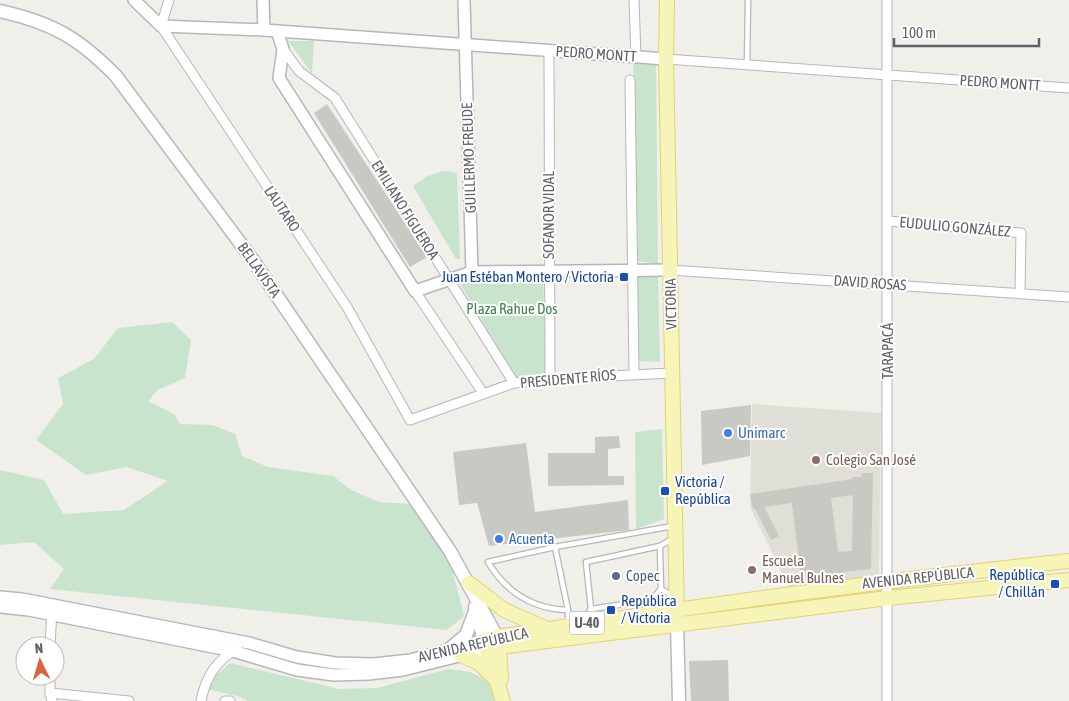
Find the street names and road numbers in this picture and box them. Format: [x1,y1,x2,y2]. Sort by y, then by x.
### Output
street label: PEDRO MONTT [555,42,638,65]
street label: PEDRO MONTT [959,71,1042,94]
street label: GUILLERMO FREUDE [458,102,479,214]
street label: EMILIANO FIGUEROA [368,157,443,263]
street label: SOFANOR VIDAL [540,171,557,259]
street label: LAUTARO [261,183,304,235]
street label: EUDULIO GONZÁLEZ [899,213,1012,240]
street label: BELLAVISTA [234,239,285,301]
street label: DAVID ROSAS [833,271,907,294]
street label: VICTORIA [662,277,679,330]
street label: TARAPACÁ [879,322,896,379]
street label: PRESIDENTE RÍOS [519,366,617,391]
street label: AVENIDA REPÚBLICA [861,563,975,592]
road number: U-40 [570,612,604,634]
street label: AVENIDA REPÚBLICA [416,623,530,665]

